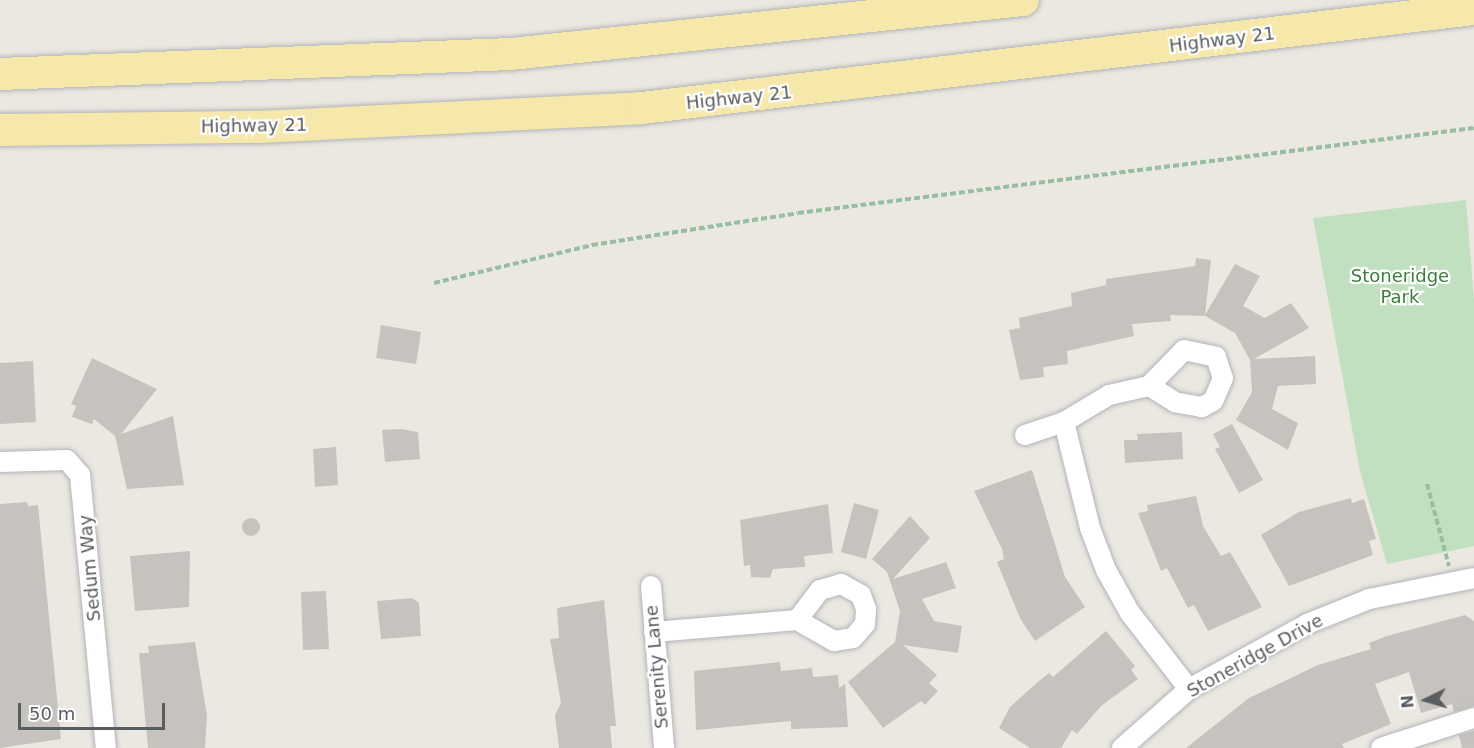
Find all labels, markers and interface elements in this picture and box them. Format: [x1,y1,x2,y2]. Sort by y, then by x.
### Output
street label: Highway 21 [1168,23,1276,57]
street label: Highway 21 [685,82,793,114]
street label: Highway 21 [201,114,307,138]
park label: Stoneridge Park [1351,266,1449,308]
street label: Sedum Way [75,514,105,622]
street label: Serenity Lane [641,604,673,730]
street label: Stoneridge Drive [1183,610,1327,702]
north arrow [1396,670,1456,730]
scale bar [21,691,168,729]
text: N [1398,694,1418,709]
text: 50 m [29,703,75,724]

